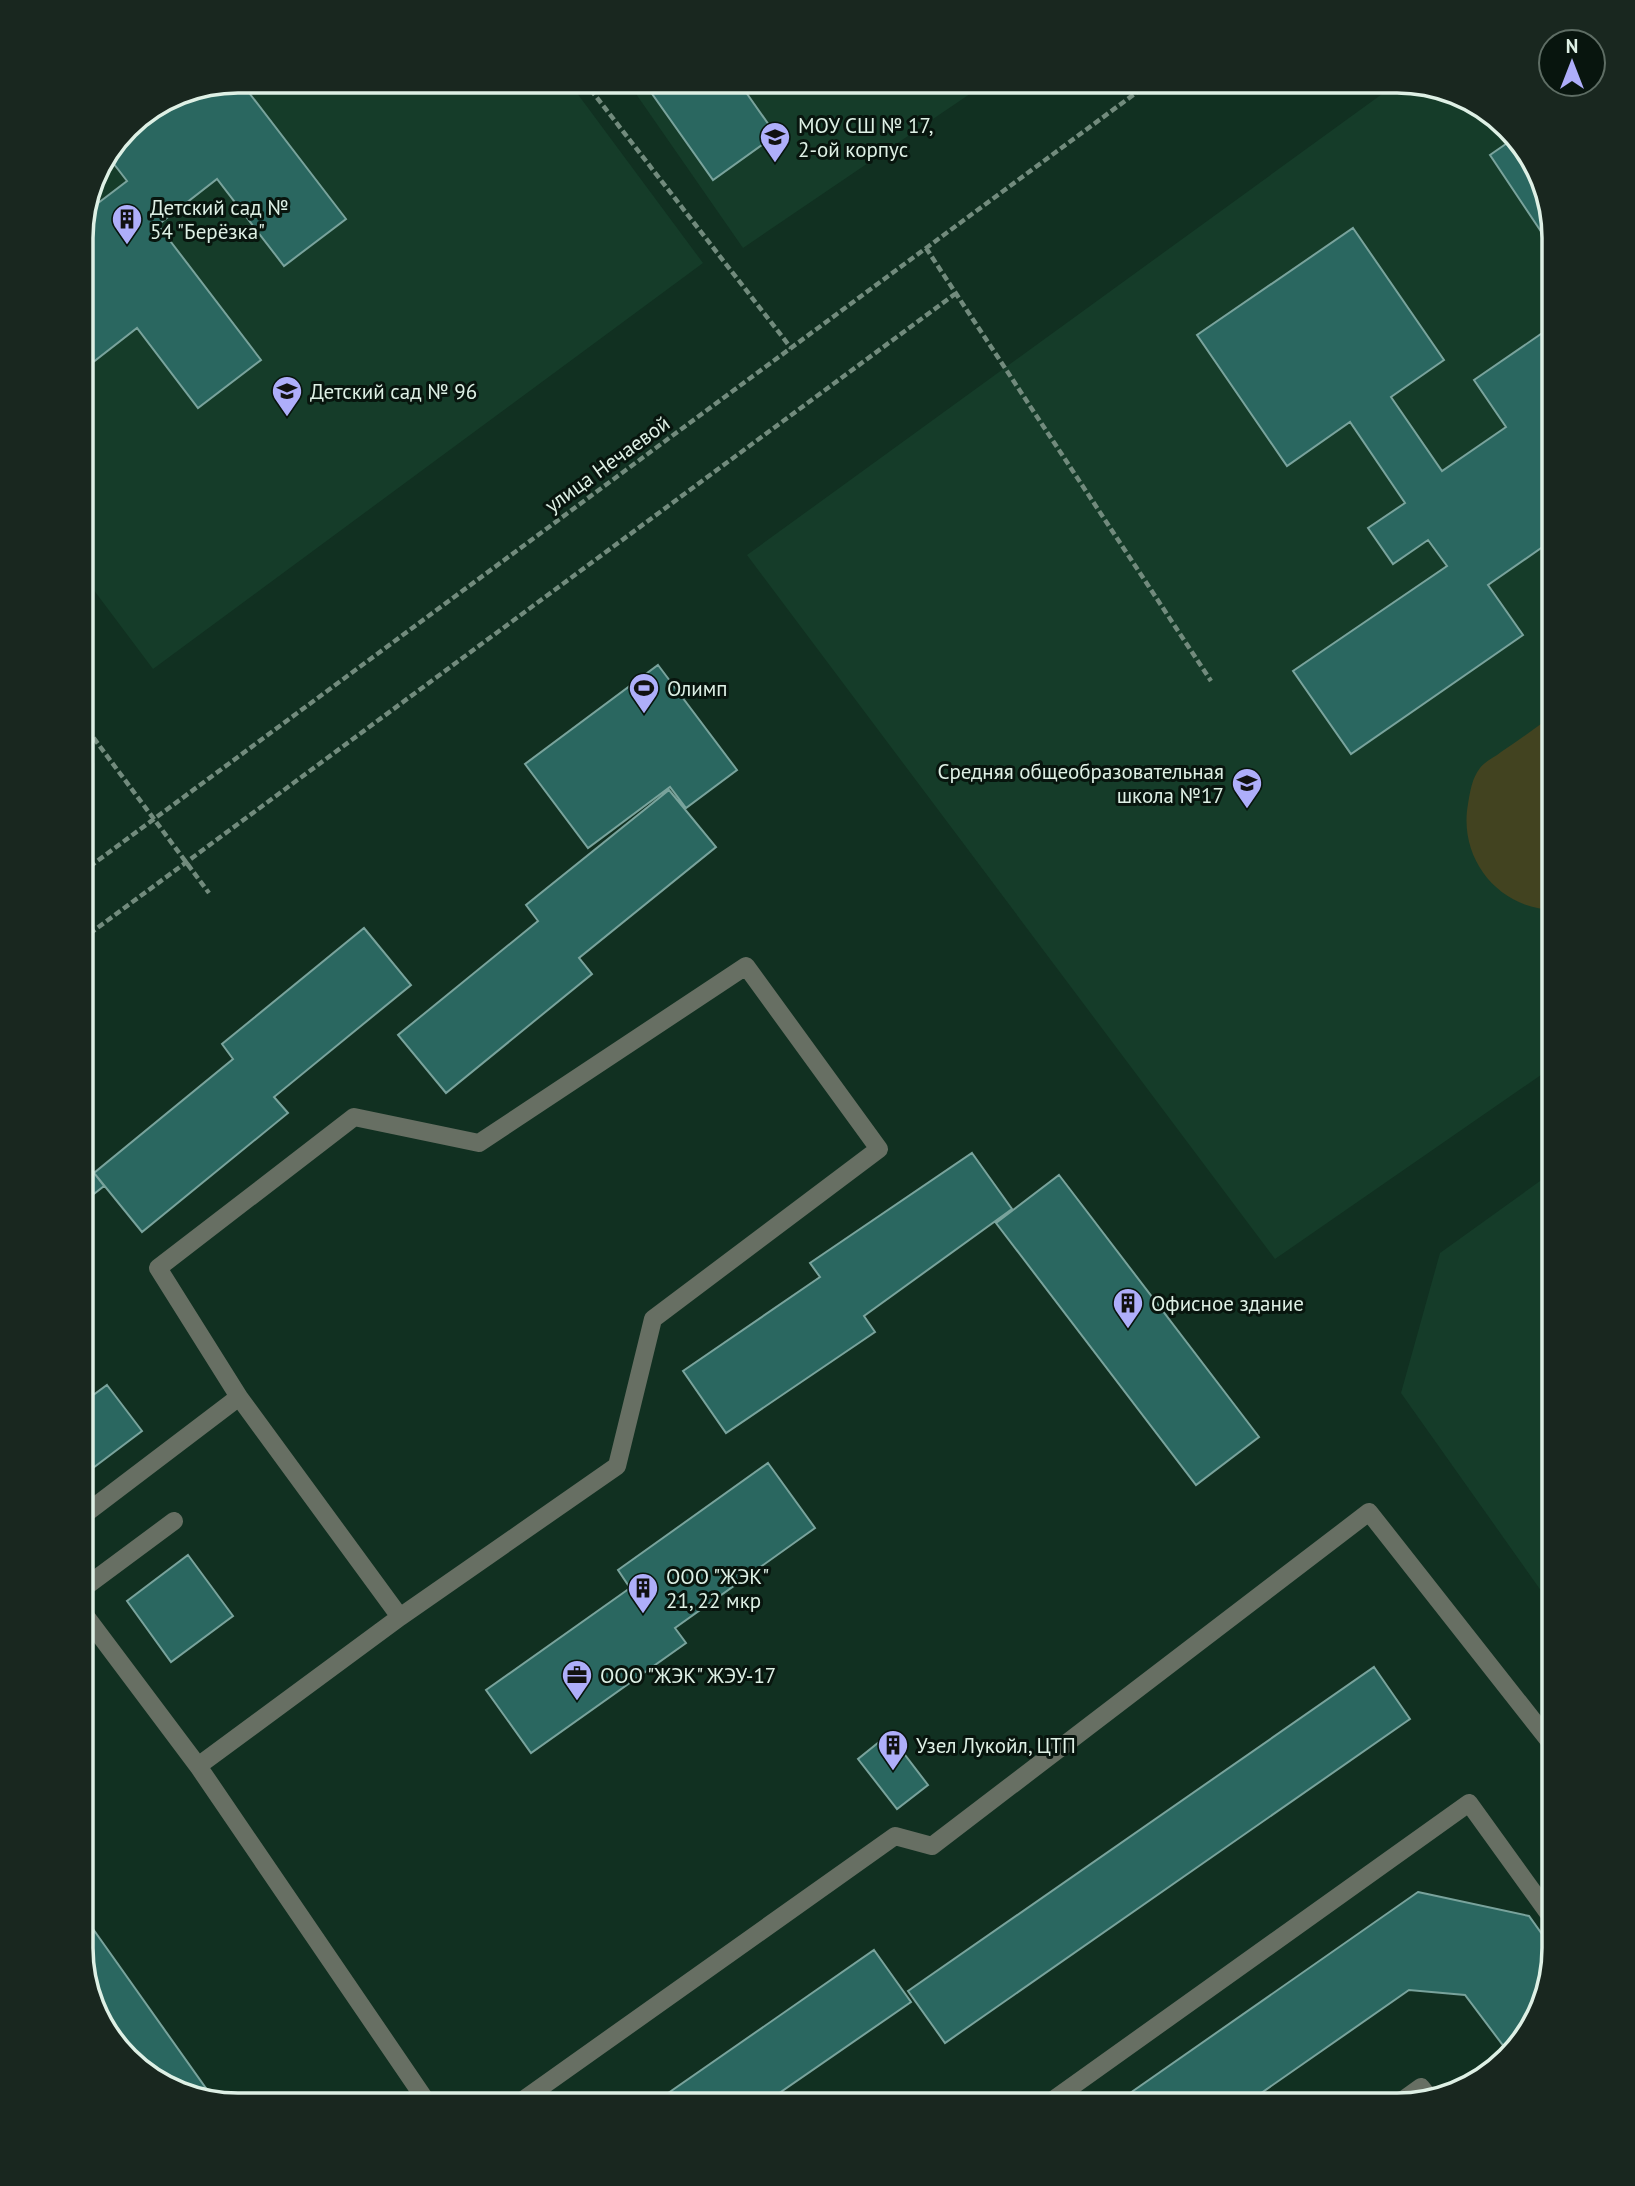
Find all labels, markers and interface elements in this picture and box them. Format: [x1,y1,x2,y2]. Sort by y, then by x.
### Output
north arrow [1537,28,1607,98]
text: N [1566,34,1578,58]
place label: МОУ СШ № 17, 2-ой корпус [798,112,933,163]
school or university icon: МОУ СШ № 17, 2-ой корпус [758,120,792,164]
place label: Детский сад № 54 "Берёзка" [150,194,289,245]
building icon: Детский сад № 54 "Берёзка" [110,202,144,246]
school or university icon: Детский сад № 96 [270,374,304,418]
place label: Детский сад № 96 [310,378,477,405]
street label: улица Нечаевой [539,409,675,519]
sports icon: Олимп [627,671,661,715]
place label: Олимп [667,675,728,702]
place label: Средняя общеобразовательная школа №17 [937,758,1224,809]
school or university icon: Средняя общеобразовательная школа №17 [1230,766,1264,810]
building icon: Офисное здание [1111,1286,1145,1330]
place label: Офисное здание [1151,1290,1304,1317]
place label: ООО "ЖЭК" 21, 22 мкр [666,1563,769,1614]
building icon: ООО "ЖЭК" 21, 22 мкр [626,1571,660,1615]
office icon: ООО "ЖЭК" ЖЭУ-17 [560,1658,594,1702]
place label: ООО "ЖЭК" ЖЭУ-17 [600,1662,776,1689]
building icon: Узел Лукойл, ЦТП [876,1728,910,1772]
place label: Узел Лукойл, ЦТП [916,1732,1076,1759]

